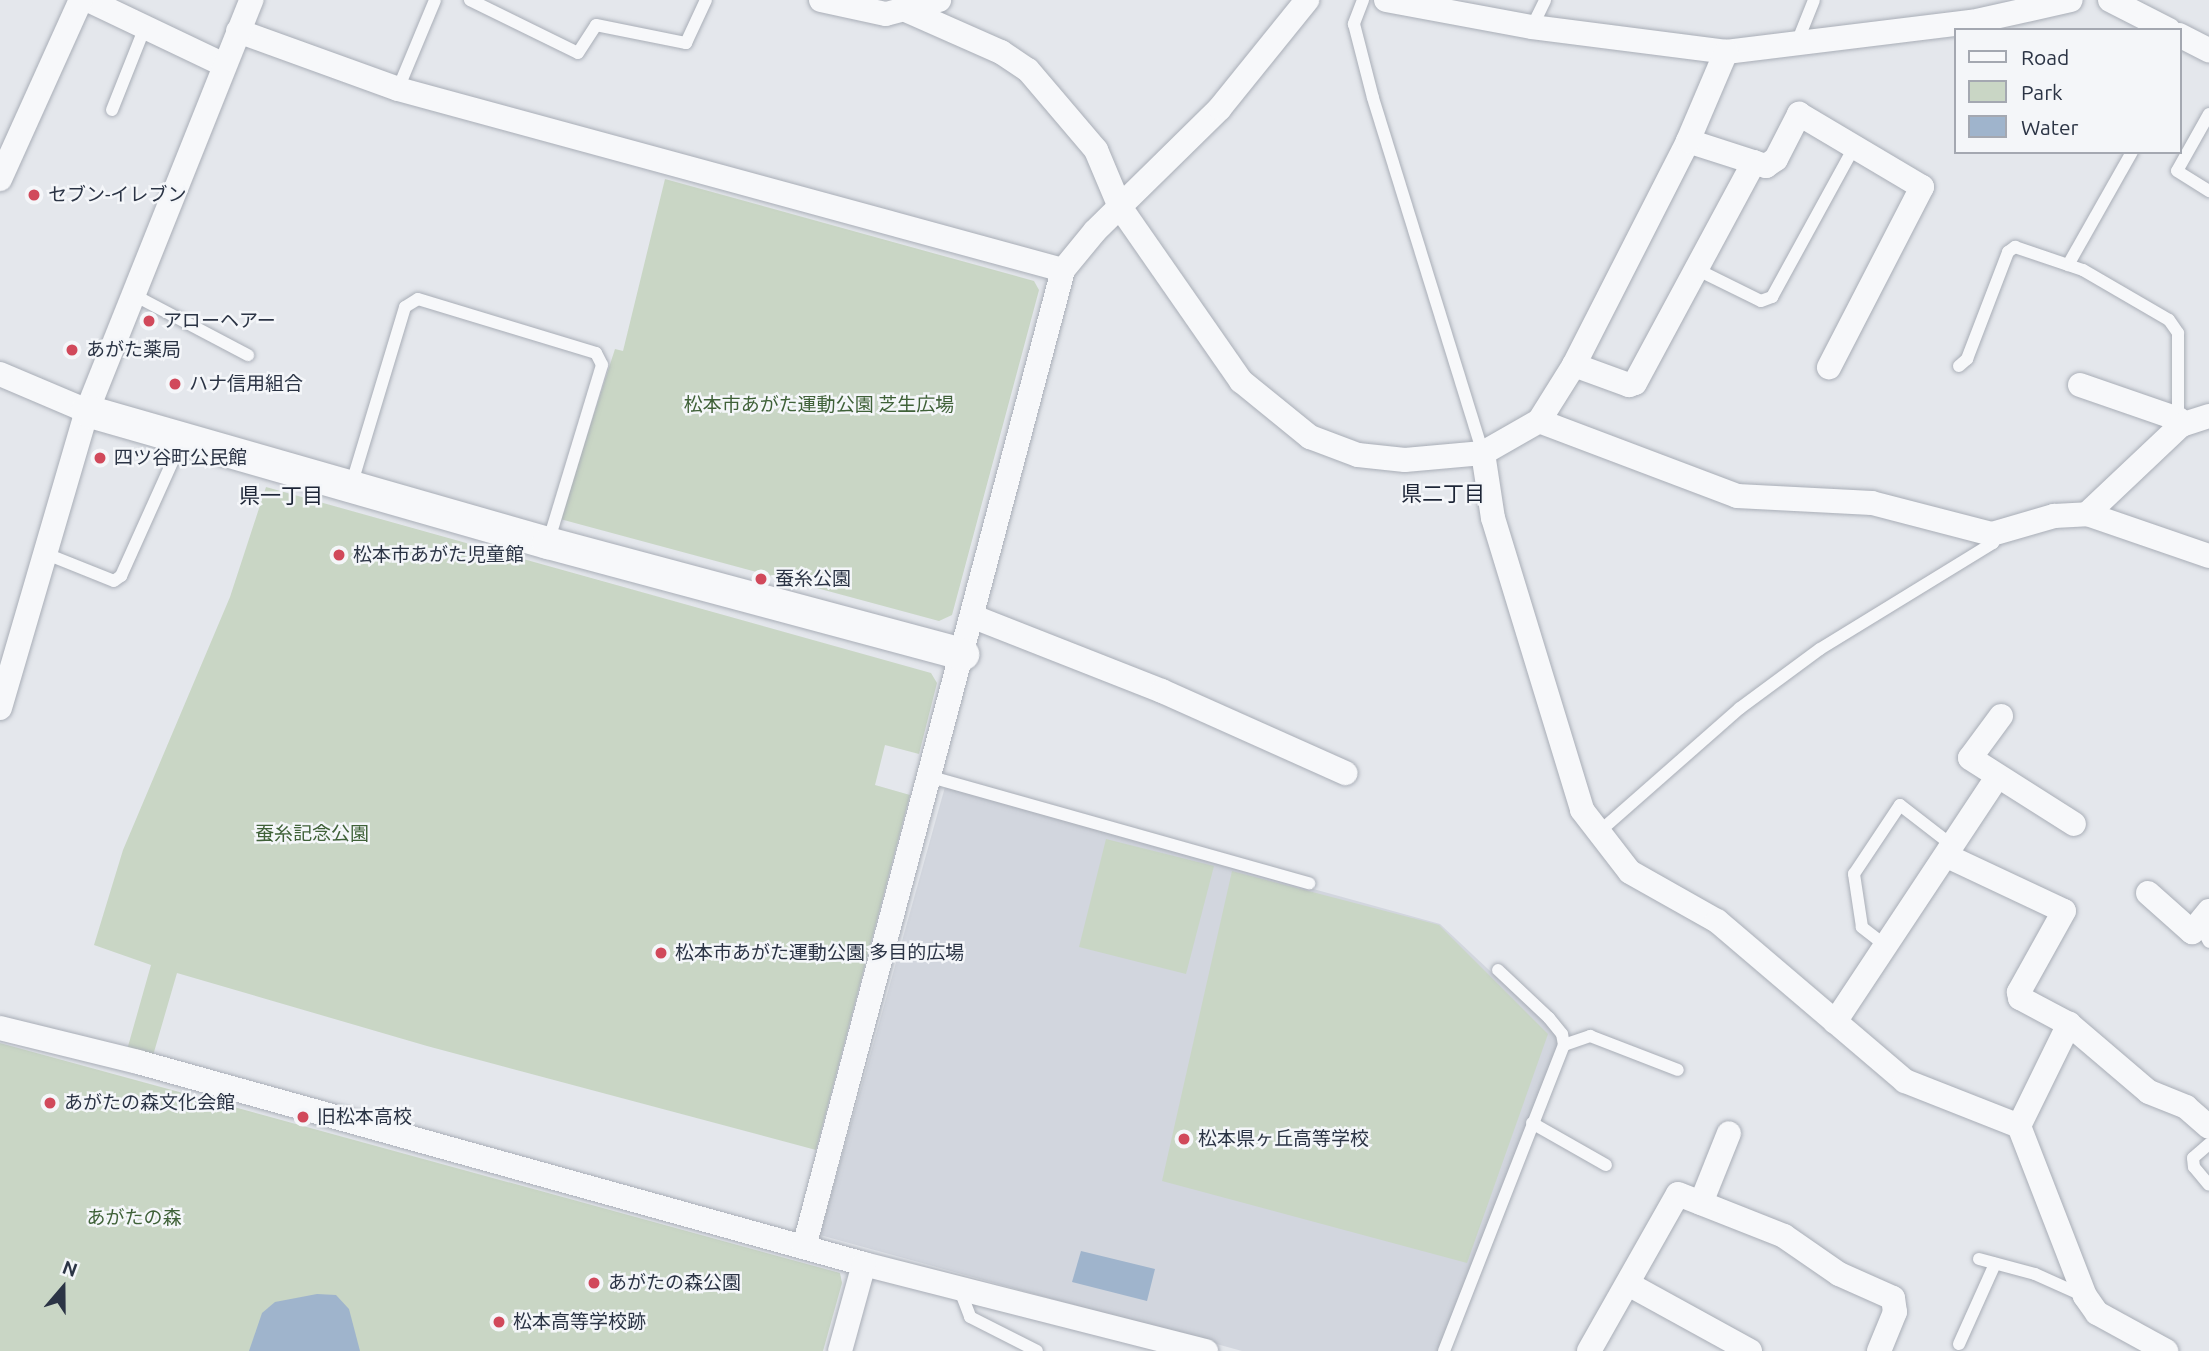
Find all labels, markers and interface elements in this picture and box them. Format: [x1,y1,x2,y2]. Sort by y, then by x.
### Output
legend [1954,28,2181,154]
text: Road [2021,45,2069,69]
text: Park [2021,80,2063,104]
text: Water [2021,115,2079,139]
place label: セブン-イレブン [48,184,186,206]
marker: セブン-イレブン [26,187,42,203]
place label: アローヘアー [163,310,276,332]
marker: アローヘアー [141,313,157,329]
place label: あがた薬局 [86,339,181,361]
marker: あがた薬局 [64,342,80,358]
place label: ハナ信用組合 [189,373,303,395]
marker: ハナ信用組合 [167,376,183,392]
park label: 松本市あがた運動公園 芝生広場 [684,394,954,416]
place label: 四ツ谷町公民館 [114,447,247,469]
marker: 四ツ谷町公民館 [92,450,108,466]
district label: 県二丁目 [1401,480,1485,506]
district label: 県一丁目 [239,482,323,508]
place label: 松本市あがた児童館 [353,544,524,566]
marker: 松本市あがた児童館 [331,547,347,563]
place label: 蚕糸公園 [775,568,851,590]
marker: 蚕糸公園 [753,571,769,587]
park label: 蚕糸記念公園 [255,823,369,845]
place label: 松本市あがた運動公園 多目的広場 [675,942,964,964]
marker: 松本市あがた運動公園 多目的広場 [653,945,669,961]
place label: あがたの森文化会館 [64,1092,235,1114]
marker: あがたの森文化会館 [42,1095,58,1111]
place label: 旧松本高校 [317,1106,412,1128]
marker: 旧松本高校 [295,1109,311,1125]
place label: 松本県ヶ丘高等学校 [1198,1128,1369,1150]
marker: 松本県ヶ丘高等学校 [1176,1131,1192,1147]
park label: あがたの森 [87,1207,181,1229]
north arrow [28,1253,98,1323]
text: N [60,1256,81,1281]
place label: あがたの森公園 [608,1272,741,1294]
marker: あがたの森公園 [586,1275,602,1291]
place label: 松本高等学校跡 [513,1311,646,1333]
marker: 松本高等学校跡 [491,1314,507,1330]

